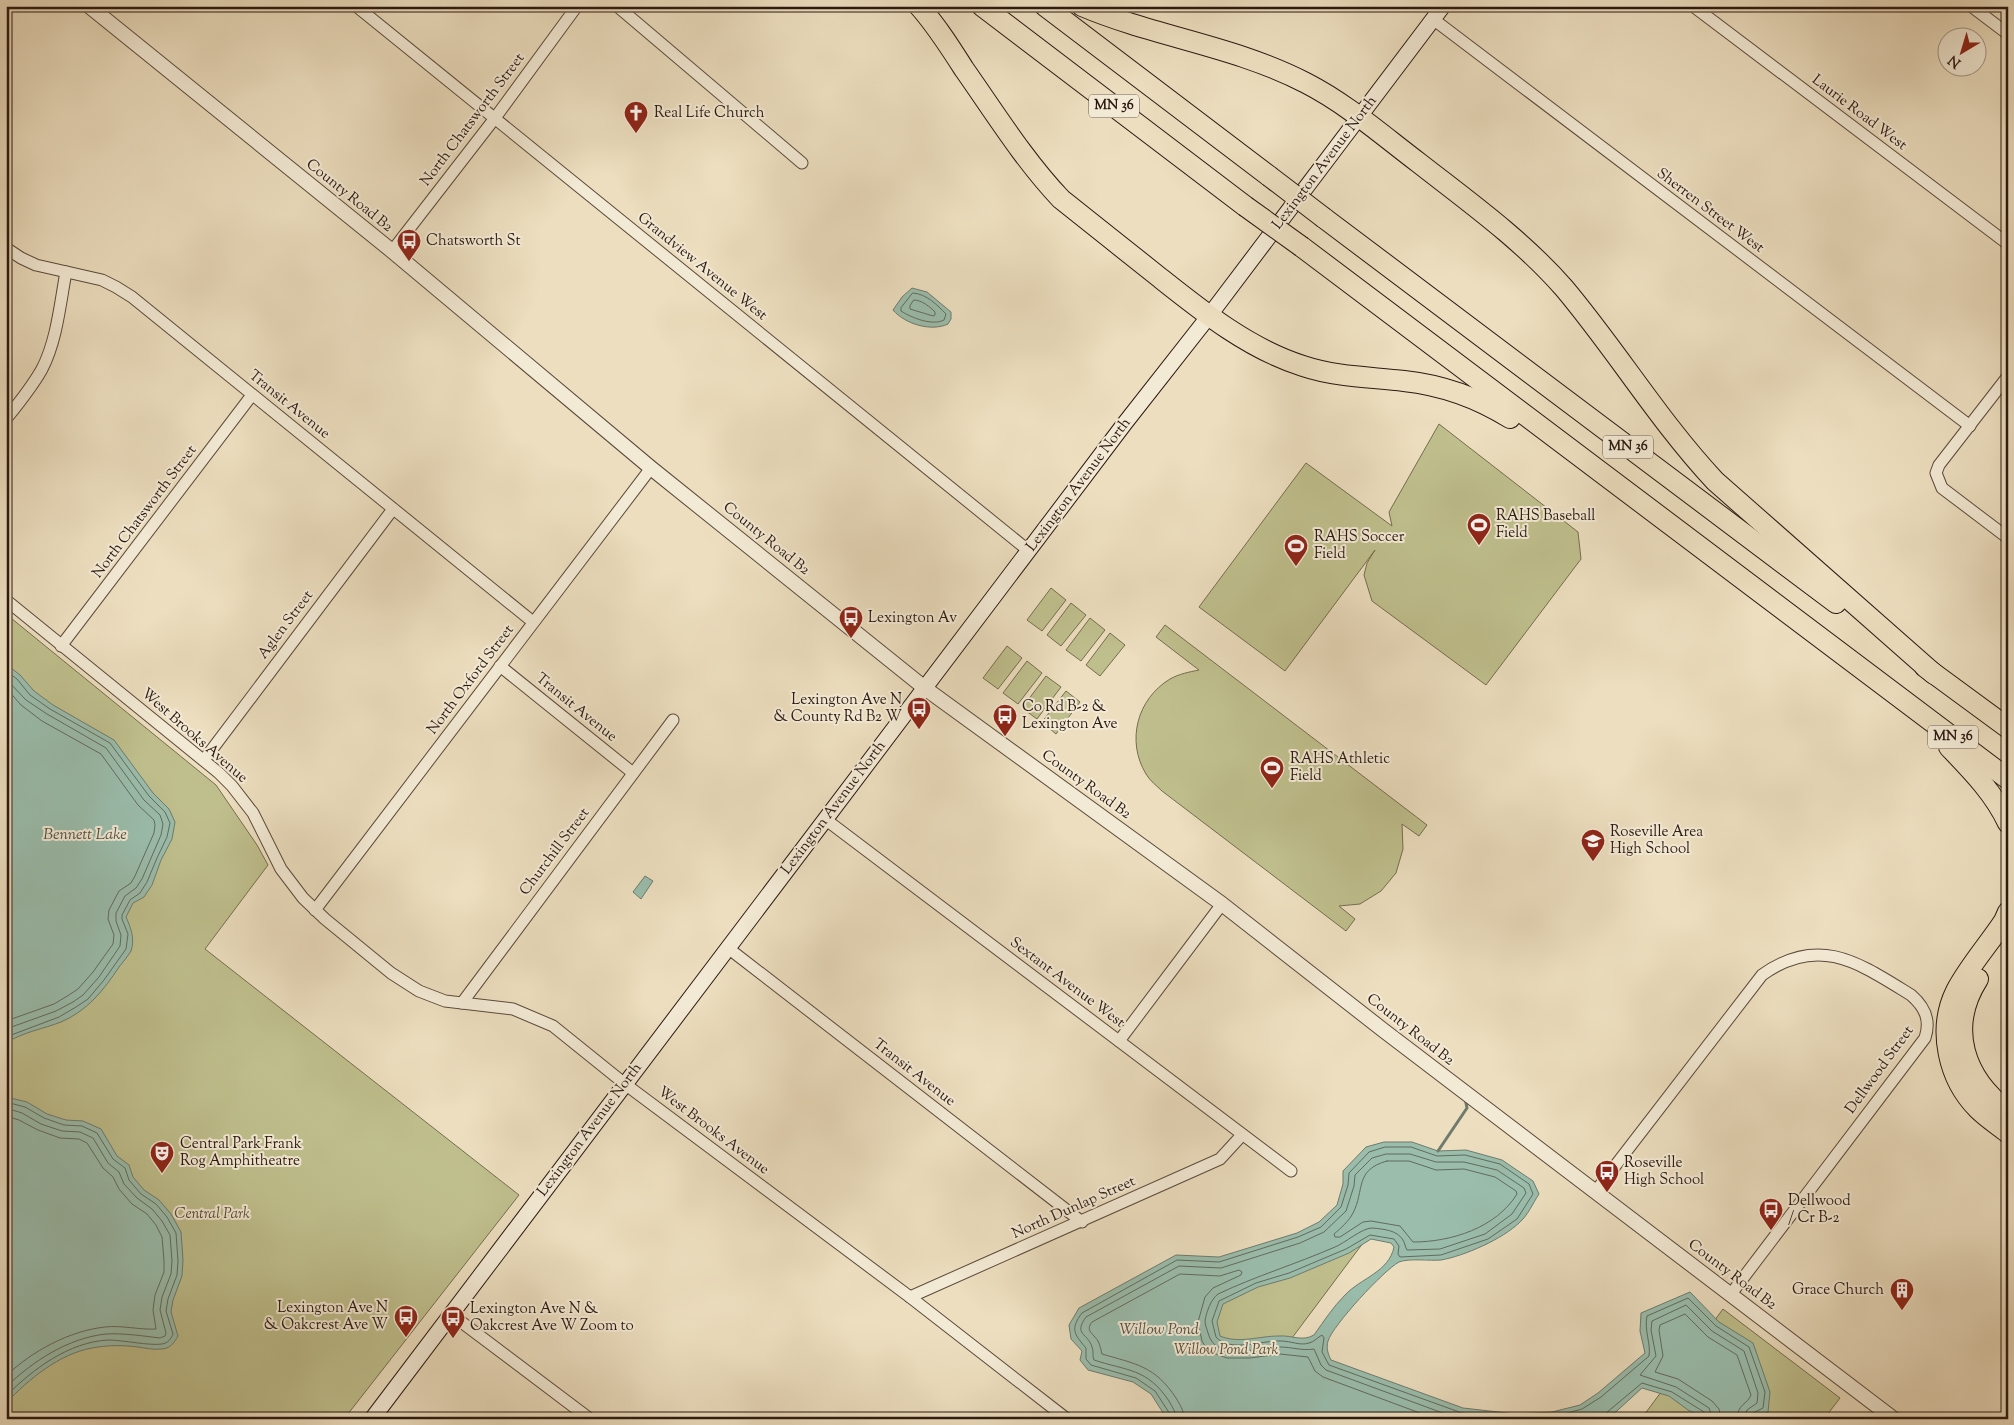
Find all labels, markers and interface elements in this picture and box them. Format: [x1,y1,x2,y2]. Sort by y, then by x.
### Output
north arrow [1936,28,1986,78]
street label: North Chatsworth Street [416,49,530,191]
text: N [1945,49,1966,72]
street label: Laurie Road West [1807,70,1911,156]
street label: Lexington Avenue North [1268,92,1382,234]
road number: MN 36 [1089,94,1139,118]
church icon: Real Life Church [623,100,649,134]
place label: Real Life Church [654,103,765,124]
street label: County Road B2 [301,154,397,238]
street label: Sherren Street West [1652,163,1768,259]
street label: Grandview Avenue West [633,208,771,326]
bus stop icon: Chatsworth St [396,228,422,262]
place label: Chatsworth St [426,231,521,252]
street label: Transit Avenue [244,366,334,444]
street label: Lexington Avenue North [1022,414,1136,556]
road number: MN 36 [1603,436,1653,458]
street label: North Chatsworth Street [88,441,202,583]
street label: County Road B2 [718,497,814,581]
place label: RAHS Baseball Field [1496,506,1596,544]
sports icon: RAHS Baseball Field [1466,512,1492,546]
place label: RAHS Soccer Field [1314,527,1405,565]
sports icon: RAHS Soccer Field [1283,533,1309,567]
street label: Aglen Street [253,586,319,664]
bus stop icon: Lexington Av [838,605,864,639]
place label: Lexington Av [868,608,957,629]
street label: North Oxford Street [423,621,519,739]
street label: Transit Avenue [531,669,621,747]
street label: West Brooks Avenue [136,684,252,788]
place label: Lexington Ave N & County Rd B2 W [773,690,902,728]
bus stop icon: Lexington Ave N & County Rd B2 W [906,696,932,730]
place label: Co Rd B-2 & Lexington Ave [1022,697,1118,735]
bus stop icon: Co Rd B-2 & Lexington Ave [992,703,1018,737]
road number: MN 36 [1928,726,1978,749]
street label: Lexington Avenue North [777,737,891,879]
street label: County Road B2 [1037,745,1135,825]
place label: RAHS Athletic Field [1290,749,1390,787]
sports icon: RAHS Athletic Field [1259,755,1285,789]
street label: Churchill Street [515,804,595,900]
place label: Roseville Area High School [1610,822,1703,860]
water label: Bennett Lake [43,824,127,847]
school or university icon: Roseville Area High School [1580,828,1606,862]
street label: Sextant Avenue West [1005,933,1129,1033]
street label: County Road B2 [1362,989,1458,1071]
street label: Dellwood Street [1841,1022,1919,1118]
street label: Transit Avenue [868,1034,960,1112]
street label: Lexington Avenue North [533,1059,647,1201]
street label: West Brooks Avenue [653,1082,773,1180]
place label: Central Park Frank Rog Amphitheatre [180,1134,302,1172]
theatre icon: Central Park Frank Rog Amphitheatre [149,1140,175,1174]
place label: Roseville High School [1624,1153,1704,1191]
bus stop icon: Roseville High School [1594,1159,1620,1193]
street label: North Dunlap Street [1009,1171,1139,1245]
place label: Dellwood / Cr B-2 [1788,1191,1851,1229]
bus stop icon: Dellwood / Cr B-2 [1758,1197,1784,1231]
park label: Central Park [174,1204,250,1225]
street label: County Road B2 [1683,1235,1781,1315]
building icon: Grace Church [1889,1277,1915,1311]
place label: Grace Church [1792,1280,1884,1301]
place label: Lexington Ave N & Oakcrest Ave W [264,1298,388,1336]
place label: Lexington Ave N & Oakcrest Ave W Zoom to [470,1299,634,1337]
bus stop icon: Lexington Ave N & Oakcrest Ave W [393,1304,419,1338]
bus stop icon: Lexington Ave N & Oakcrest Ave W Zoom to [440,1305,466,1339]
water label: Willow Pond [1119,1319,1199,1342]
park label: Willow Pond Park [1174,1340,1278,1361]

